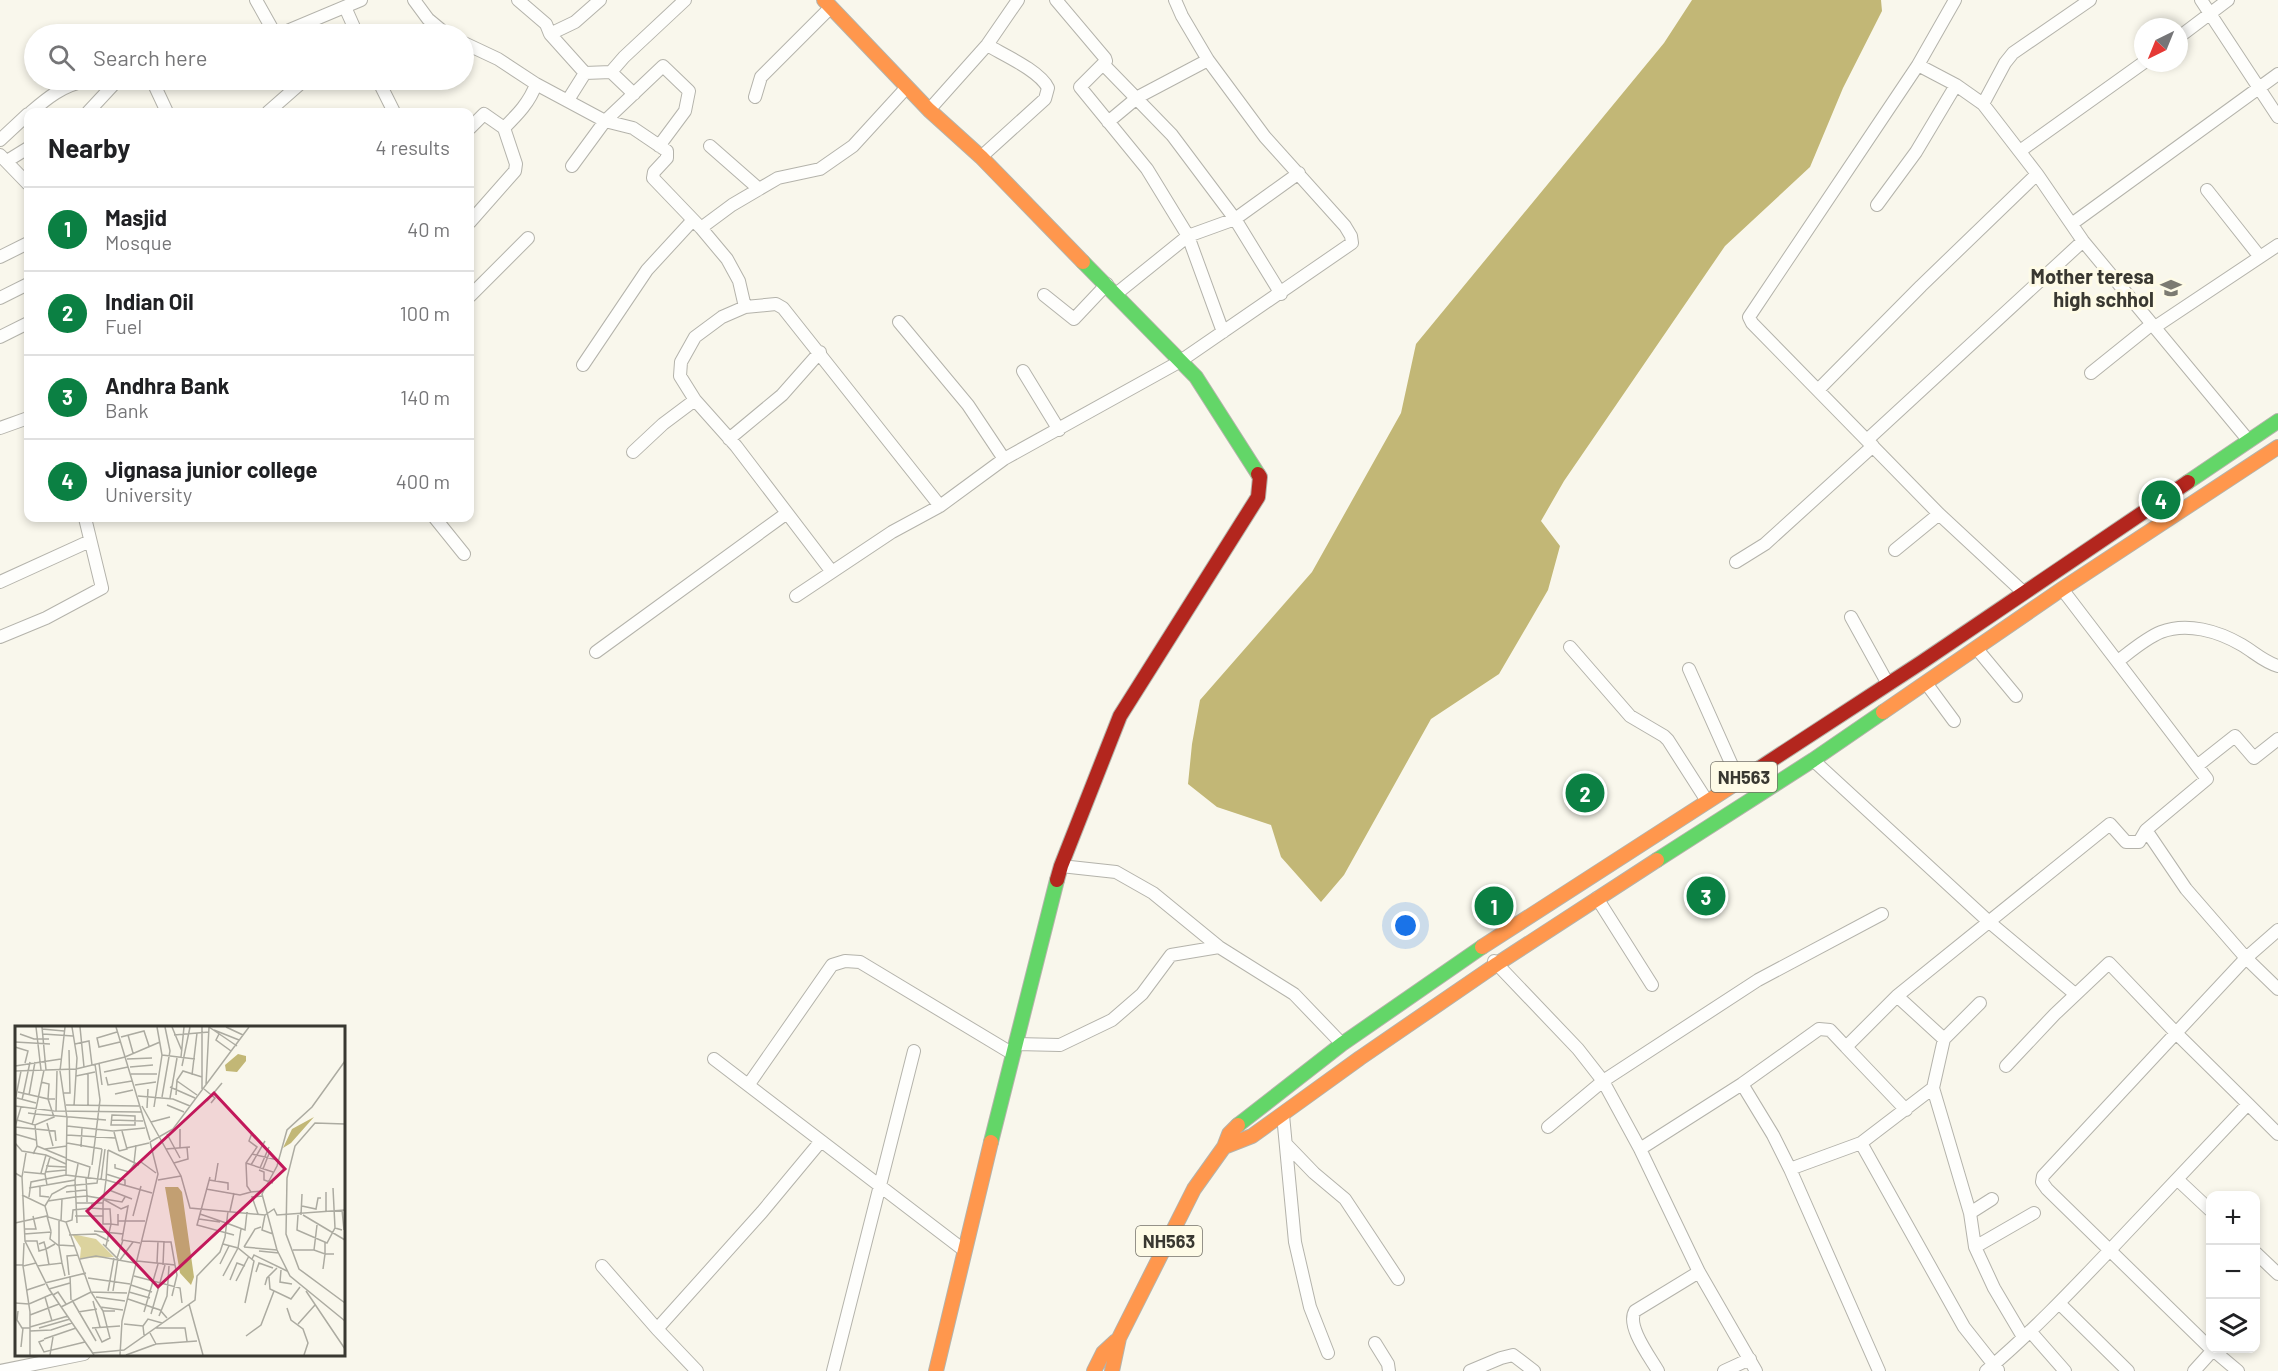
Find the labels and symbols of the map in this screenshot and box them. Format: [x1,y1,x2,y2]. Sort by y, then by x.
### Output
north arrow [2134,18,2188,72]
place label: Mother teresa high schhol [2031,264,2154,311]
school or university icon: Mother teresa high schhol [2159,276,2183,300]
pin: 4 [2142,478,2180,522]
road number: NH563 [1711,762,1777,792]
pin: 2 [1566,770,1604,816]
pin: 3 [1686,874,1726,918]
pin: 1 [1474,884,1514,928]
your location [1391,911,1420,940]
inset map [15,1026,345,1356]
road number: NH563 [1136,1226,1202,1256]

